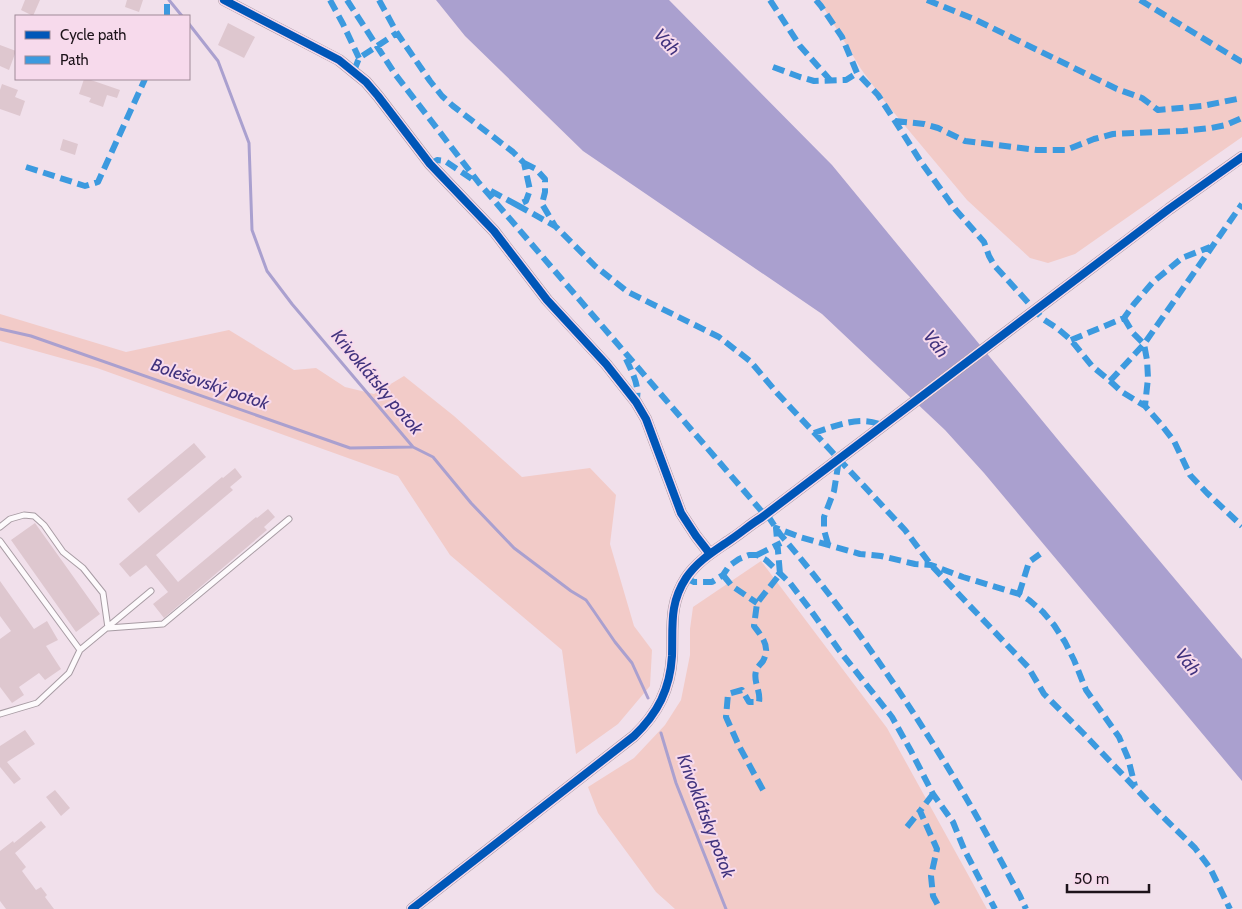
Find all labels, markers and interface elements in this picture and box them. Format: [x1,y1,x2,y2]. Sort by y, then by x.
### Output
legend [15,15,190,80]
water label: Váh [649,24,685,60]
text: Cycle path [60,26,126,44]
text: Path [60,51,89,69]
water label: Krivoklátsky potok [327,325,428,440]
water label: Váh [918,326,954,362]
water label: Bolešovský potok [148,354,273,415]
water label: Váh [1170,644,1206,680]
water label: Krivoklátsky potok [672,751,740,882]
scale bar [1067,862,1150,894]
text: 50 m [1074,870,1109,888]

